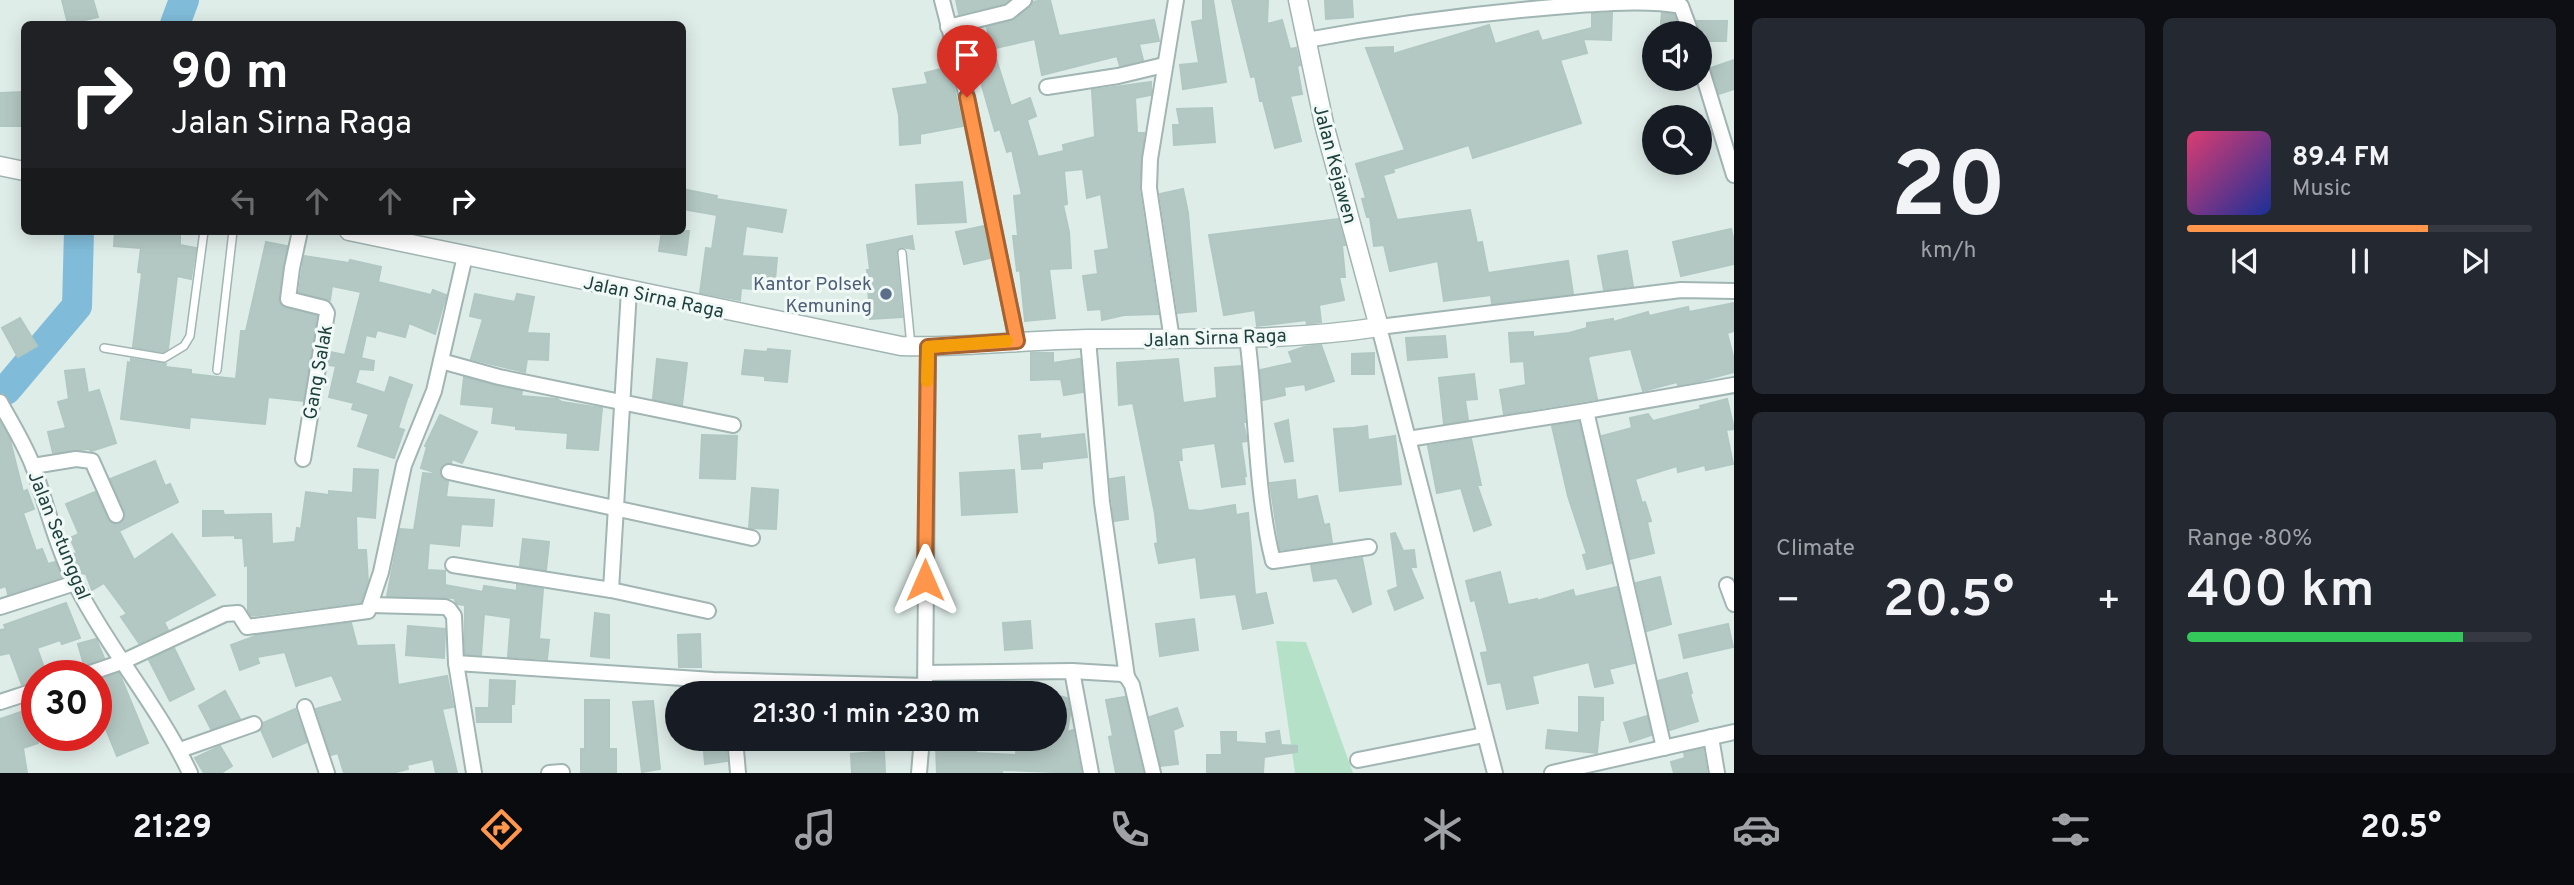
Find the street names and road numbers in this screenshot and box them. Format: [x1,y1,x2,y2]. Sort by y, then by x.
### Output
street label: Jalan Kejawen [1307,102,1361,227]
street label: Jalan Sirna Raga [581,271,726,325]
street label: Gang Salak [299,323,339,422]
street label: Jalan Sirna Raga [1143,325,1287,353]
street label: Jalan Setunggal [21,468,95,604]

